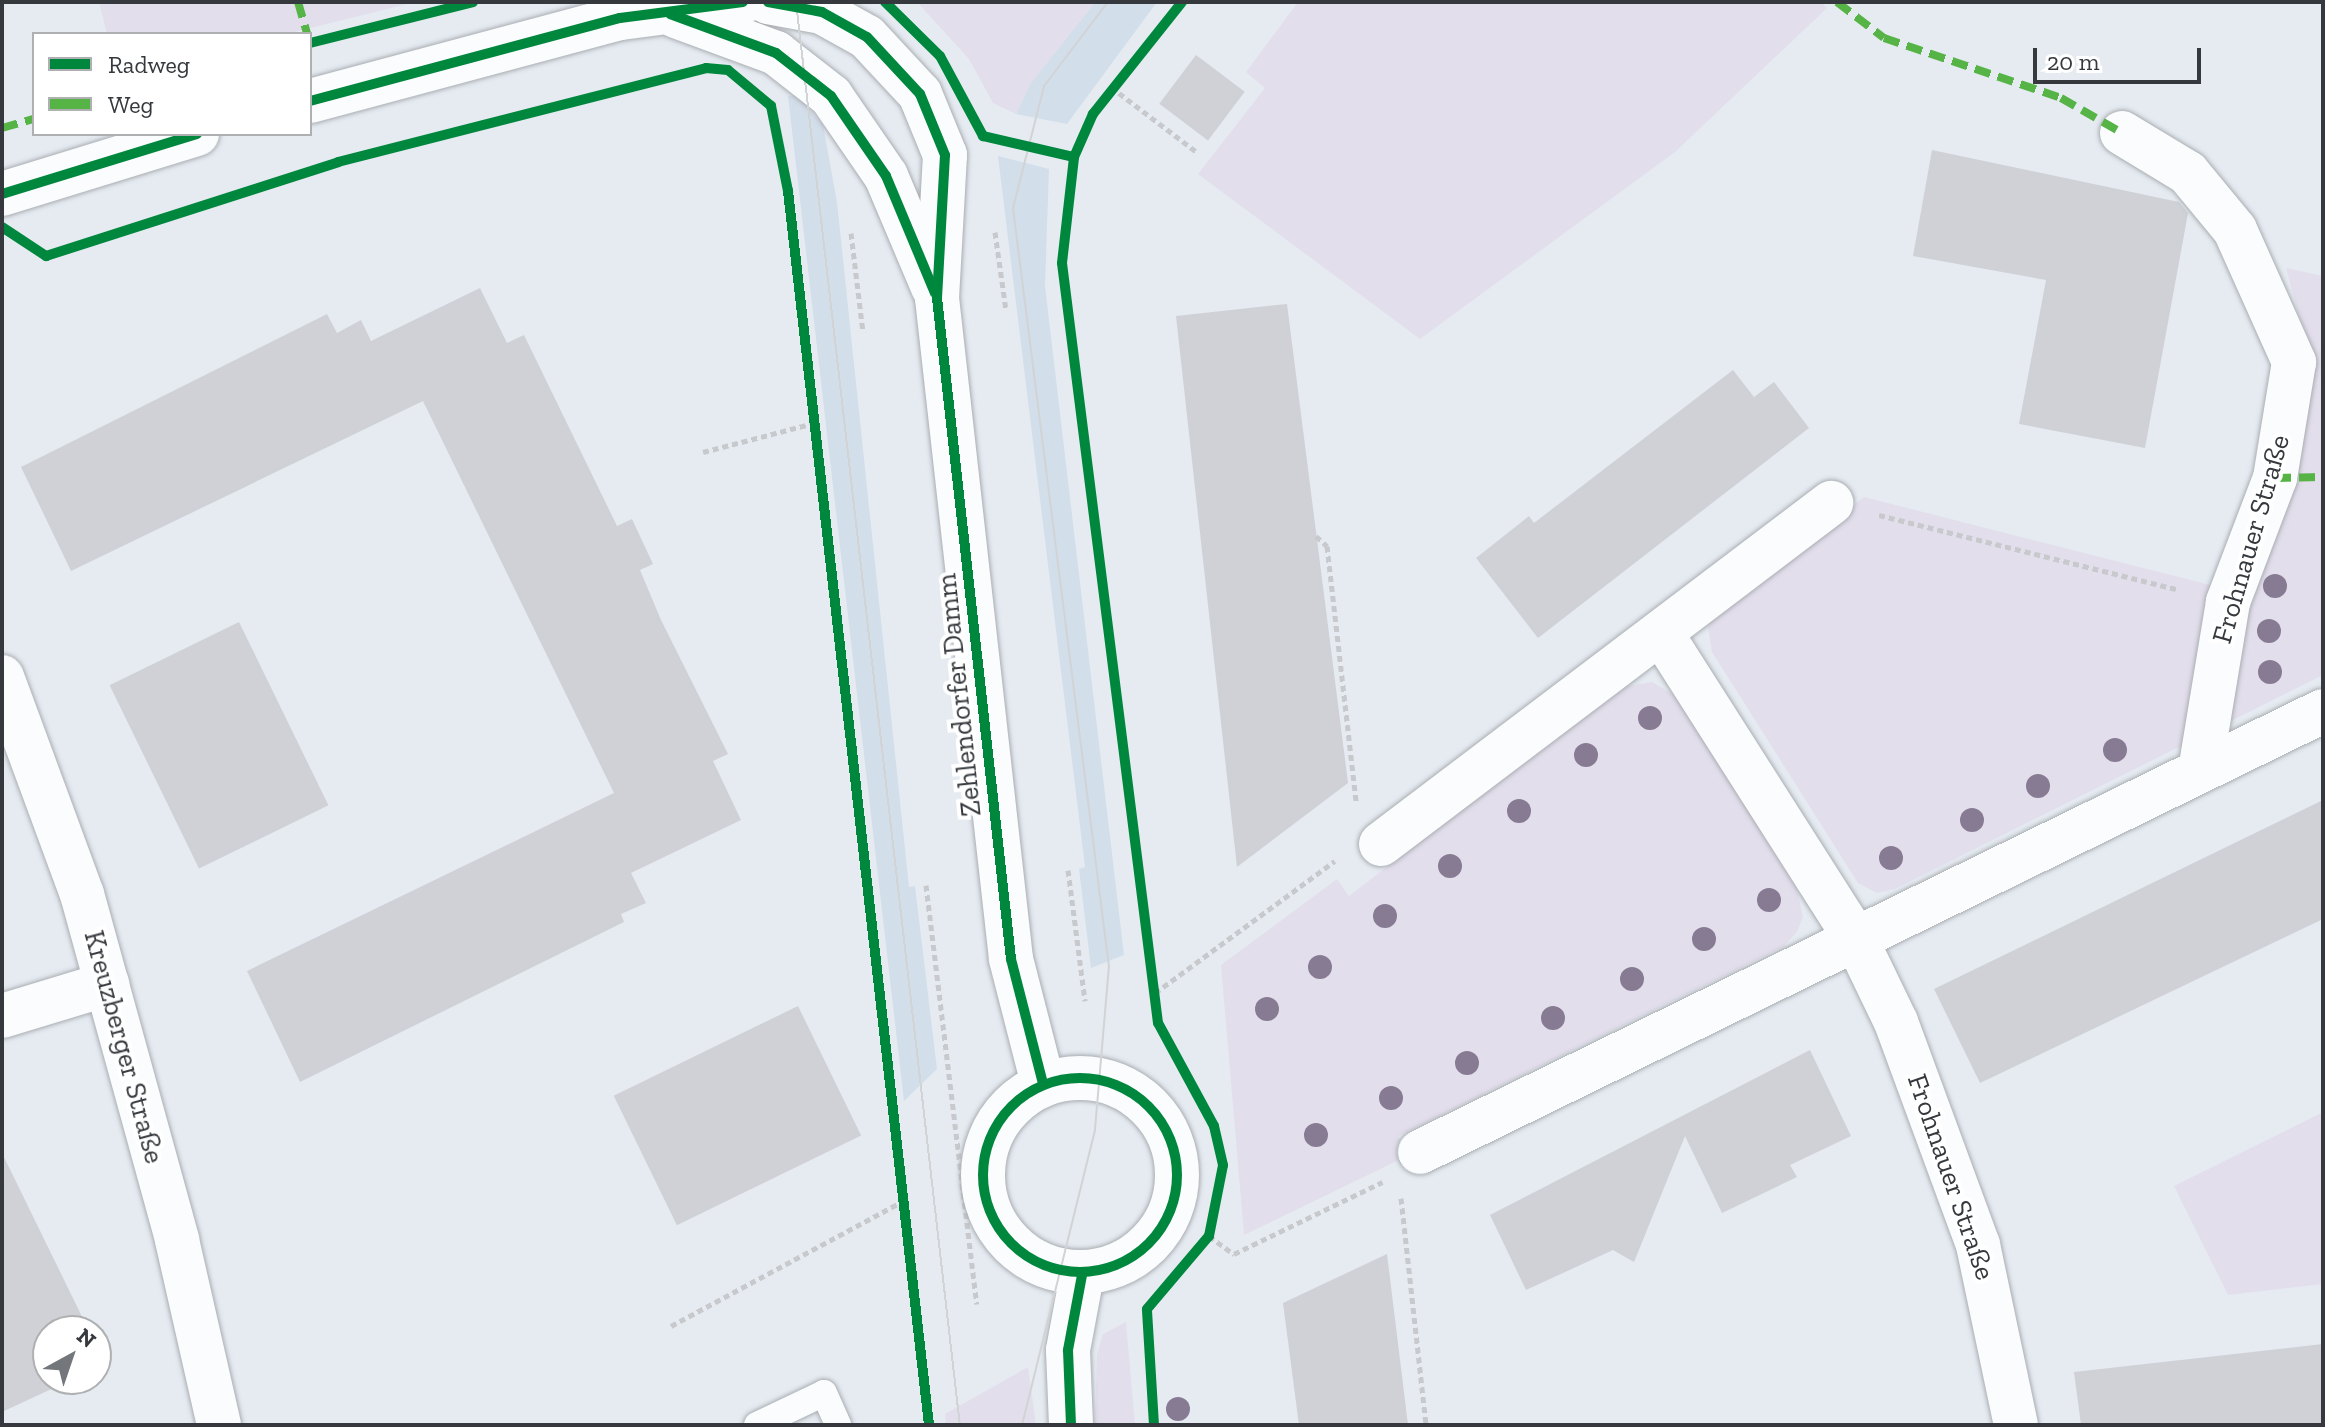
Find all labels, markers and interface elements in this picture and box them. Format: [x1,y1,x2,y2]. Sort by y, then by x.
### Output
legend [32,32,312,136]
scale bar [2037,32,2205,82]
text: 20 m [2047,47,2099,76]
text: Radweg [108,50,190,79]
text: Weg [108,90,154,119]
street label: Frohnauer Straße [2205,431,2297,647]
street label: Zehlendorfer Damm [930,572,988,818]
street label: Kreuzberger Straße [77,927,171,1167]
street label: Frohnauer Straße [1900,1069,2002,1285]
north arrow [32,1315,112,1395]
text: N [71,1322,102,1353]

